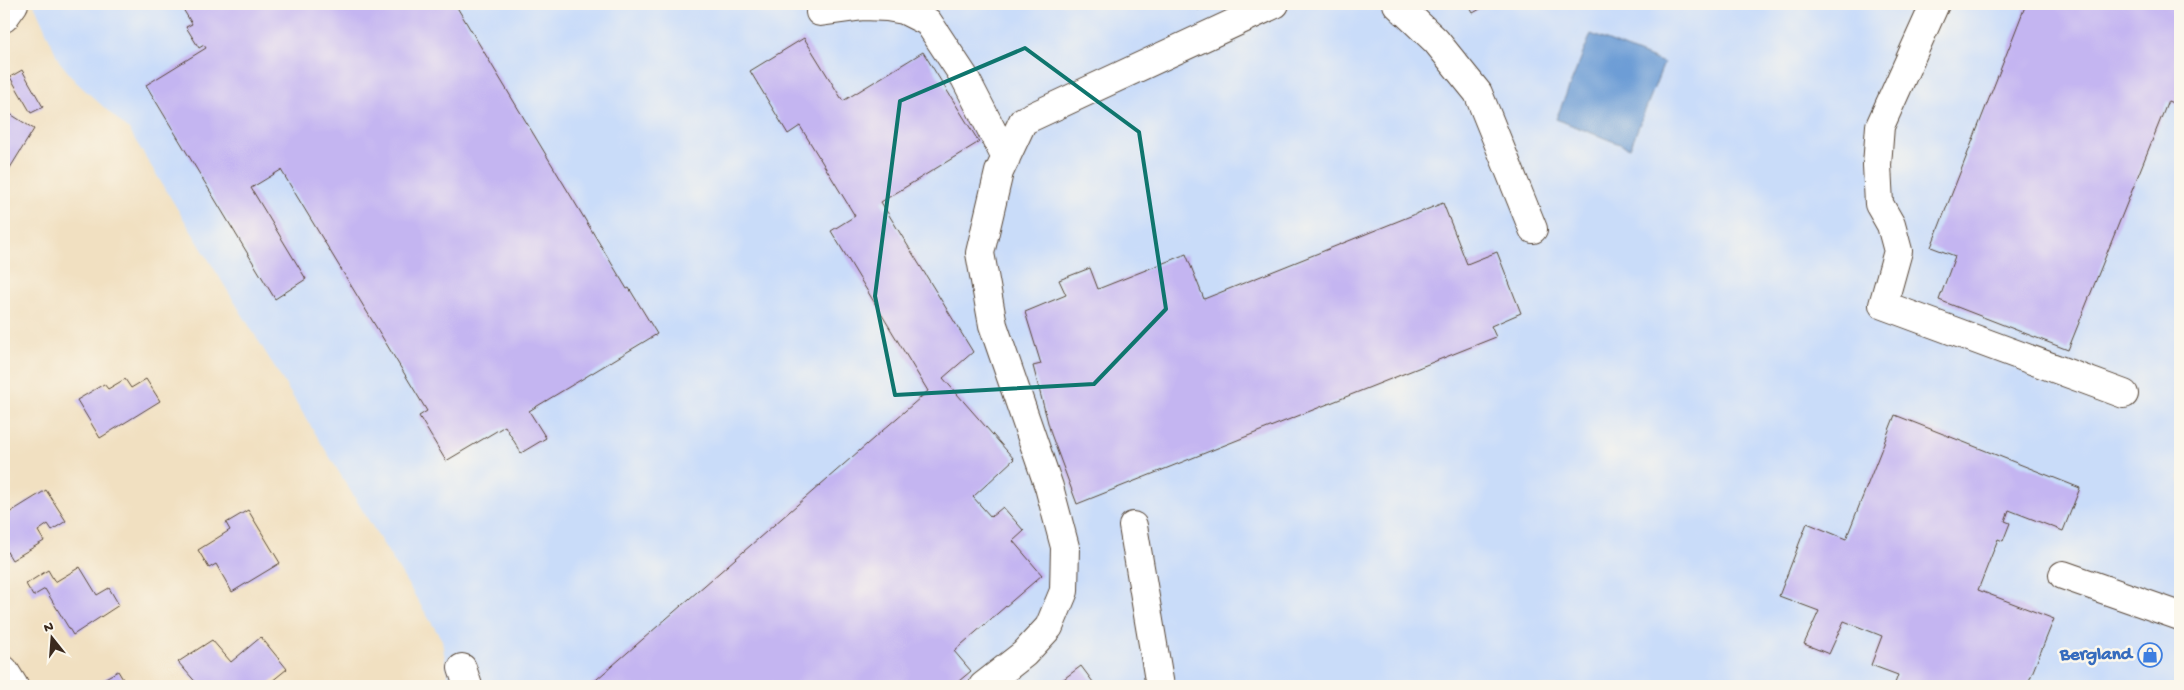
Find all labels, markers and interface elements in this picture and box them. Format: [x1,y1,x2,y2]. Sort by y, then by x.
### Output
north arrow [28,612,78,662]
text: N [42,618,56,637]
shop icon: Bergland [2137,642,2163,668]
place label: Bergland [2059,644,2134,667]

